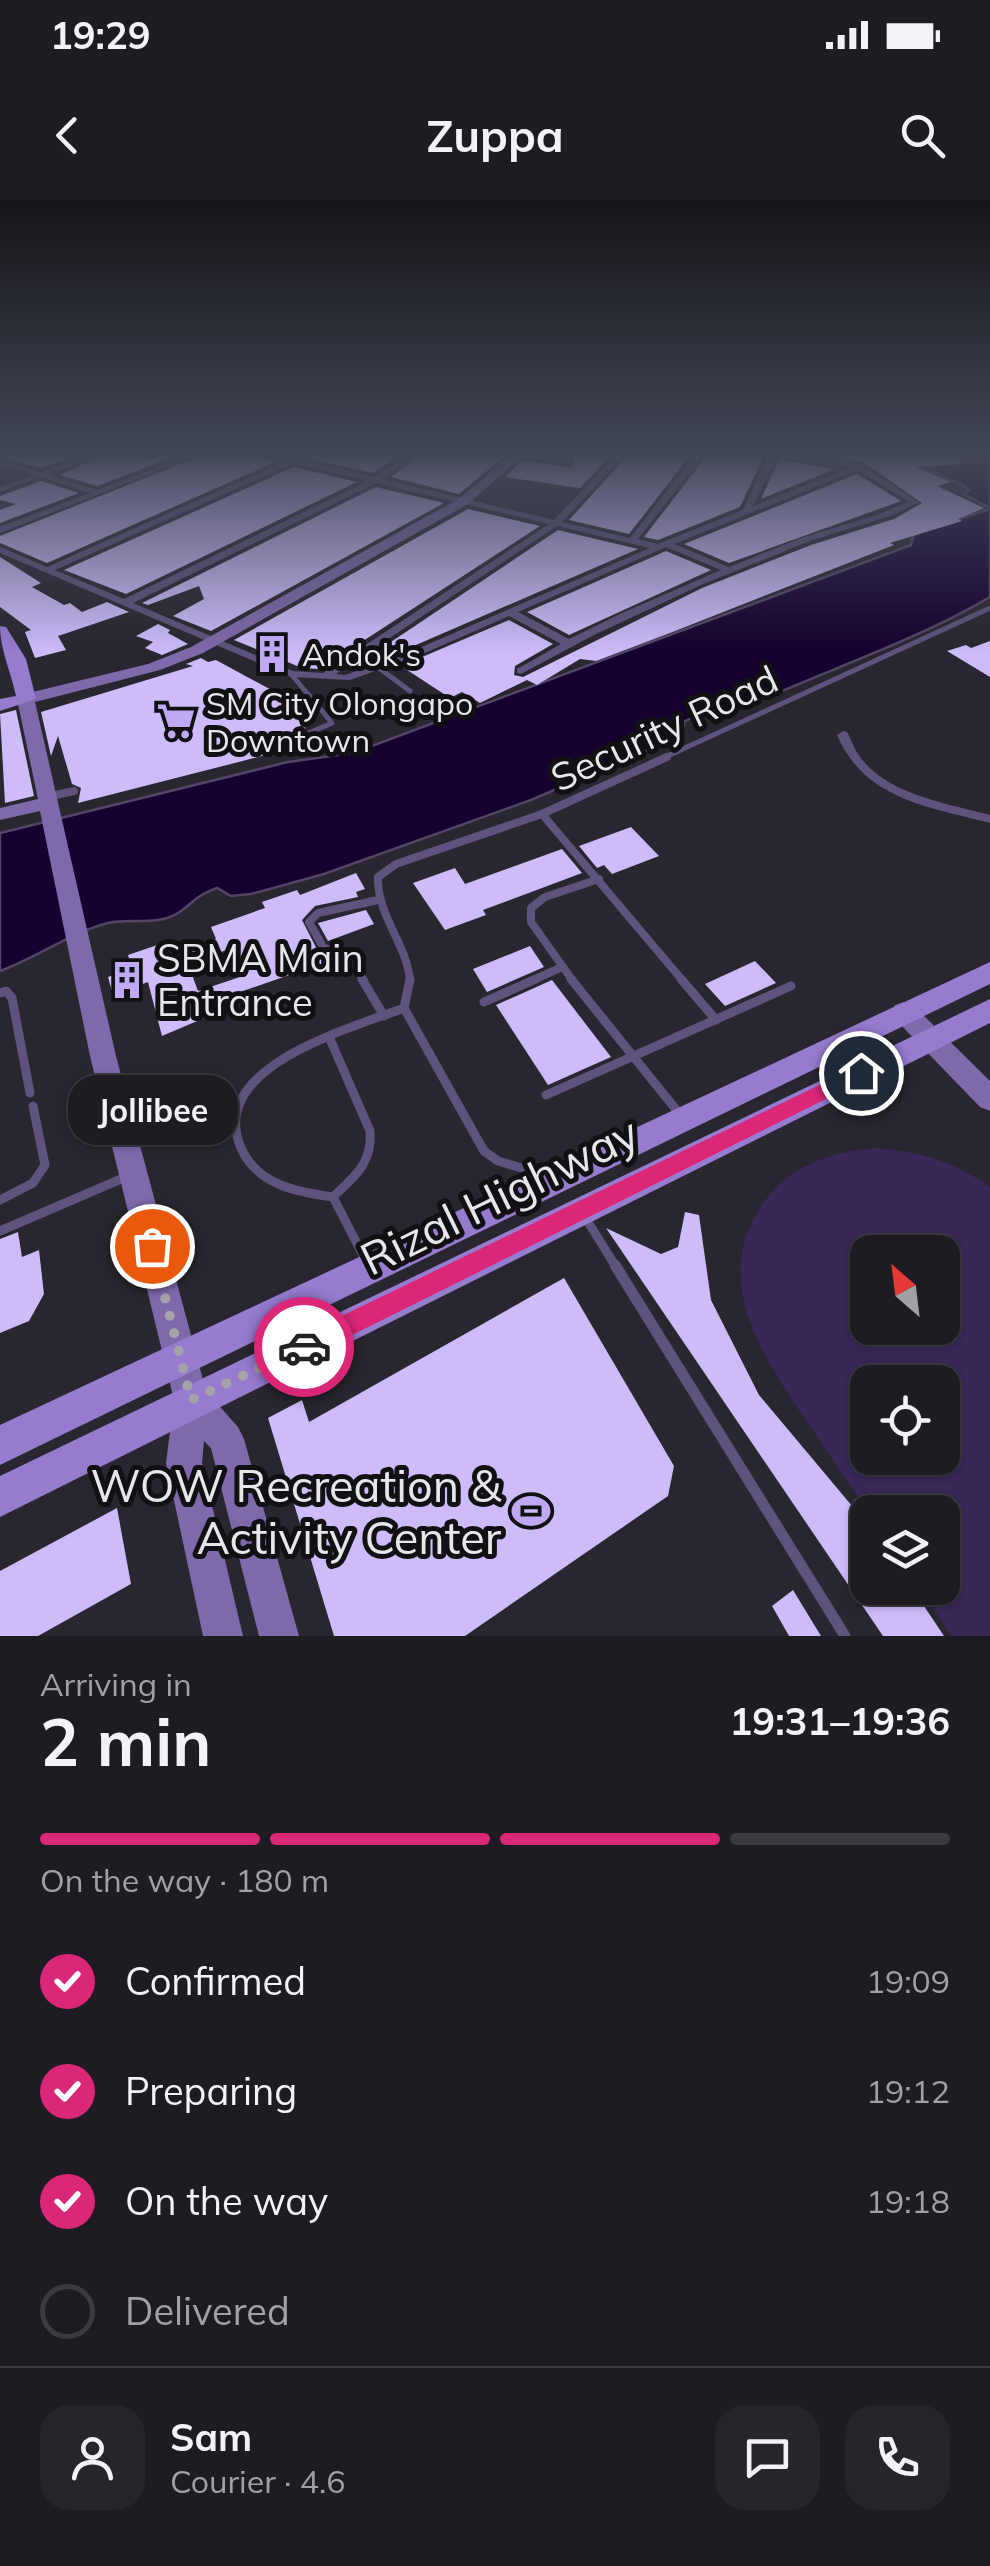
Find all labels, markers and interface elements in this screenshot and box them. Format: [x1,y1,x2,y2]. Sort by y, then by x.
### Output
text: 19:29 [50,11,151,59]
text: Zuppa [426,107,564,163]
icon: back [40,108,95,163]
icon: search [895,108,950,163]
building icon: Andok's [251,633,293,675]
place label: Andok's [302,634,421,674]
street label: Security Road [543,655,785,801]
place label: SM City Olongapo Downtown [206,683,473,760]
supermarket icon: SM City Olongapo Downtown [155,700,197,742]
place label: SBMA Main Entrance [157,934,364,1026]
building icon: SBMA Main Entrance [106,959,148,1001]
pin [819,1031,904,1116]
icon: home [834,1046,889,1101]
callout: Jollibee [67,1076,237,1146]
text: Jollibee [98,1090,208,1130]
street label: Rizal Highway [351,1104,647,1286]
pin [110,1204,195,1289]
icon: bag [125,1219,180,1274]
north arrow [850,1235,960,1345]
map controls [850,1235,960,1605]
courier [254,1297,354,1397]
icon: car [277,1320,332,1375]
button: locate [850,1365,960,1475]
place label: WOW Recreation & Activity Center [91,1457,502,1565]
sports icon: WOW Recreation & Activity Center [510,1490,552,1532]
button: layers [850,1495,960,1605]
text: Arriving in [40,1664,192,1704]
text: 19:31–19:36 [730,1697,950,1745]
text: 2 min [40,1701,211,1782]
text: On the way · 180 m [40,1860,329,1900]
icon: check [40,1954,95,2009]
text: Confirmed [125,1957,306,2005]
text: 19:09 [866,1961,950,2001]
icon: check [40,2064,95,2119]
text: Preparing [125,2067,297,2115]
text: 19:12 [866,2071,950,2111]
icon: check [40,2174,95,2229]
text: On the way [125,2177,328,2225]
text: 19:18 [866,2181,950,2221]
text: Delivered [125,2287,290,2335]
button: person [40,2405,145,2510]
button: chat [715,2405,820,2510]
button: phone [845,2405,950,2510]
text: Sam [170,2413,252,2461]
text: Courier · 4.6 [170,2461,346,2501]

